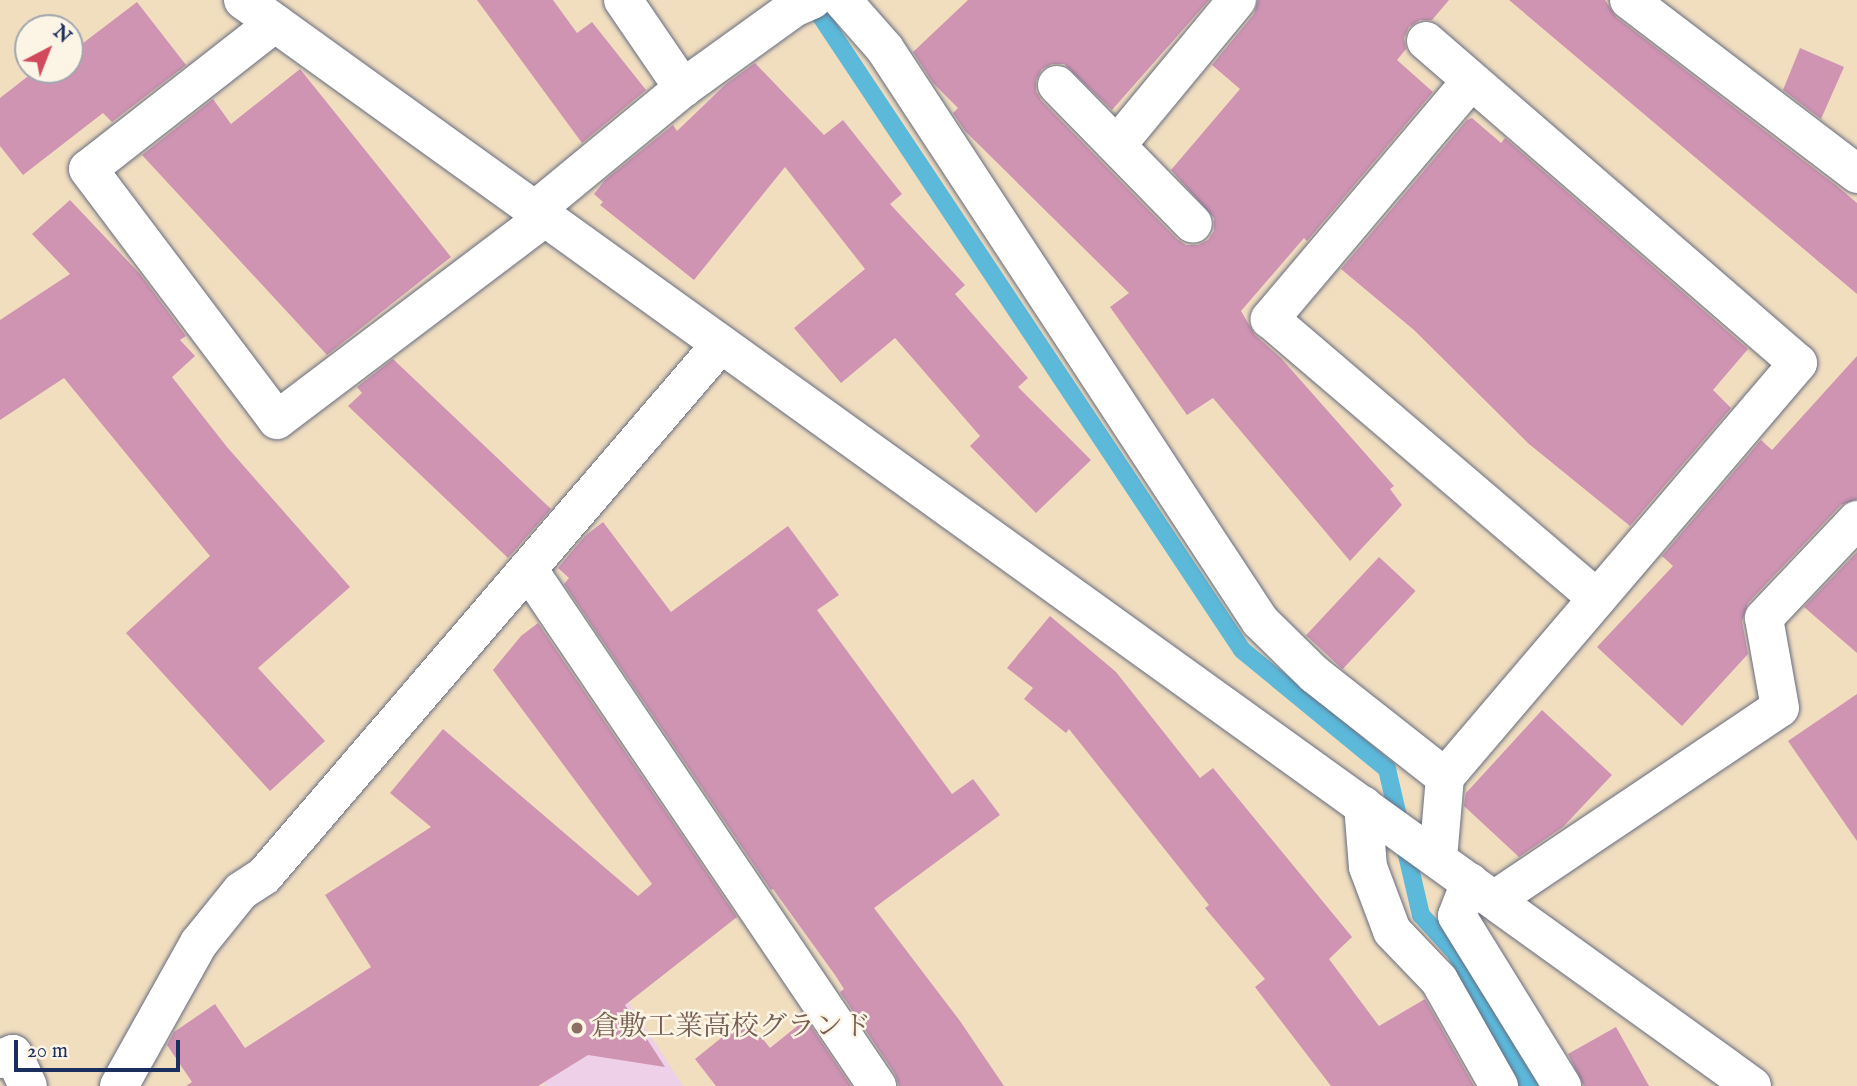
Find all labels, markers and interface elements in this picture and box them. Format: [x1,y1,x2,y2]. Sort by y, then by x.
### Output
north arrow [14,14,84,84]
text: N [48,20,76,49]
place label: 倉敷工業高校グランド [591,1011,871,1045]
marker: 倉敷工業高校グランド [569,1020,585,1036]
scale bar [18,1026,184,1070]
text: 20 m [27,1038,68,1065]

